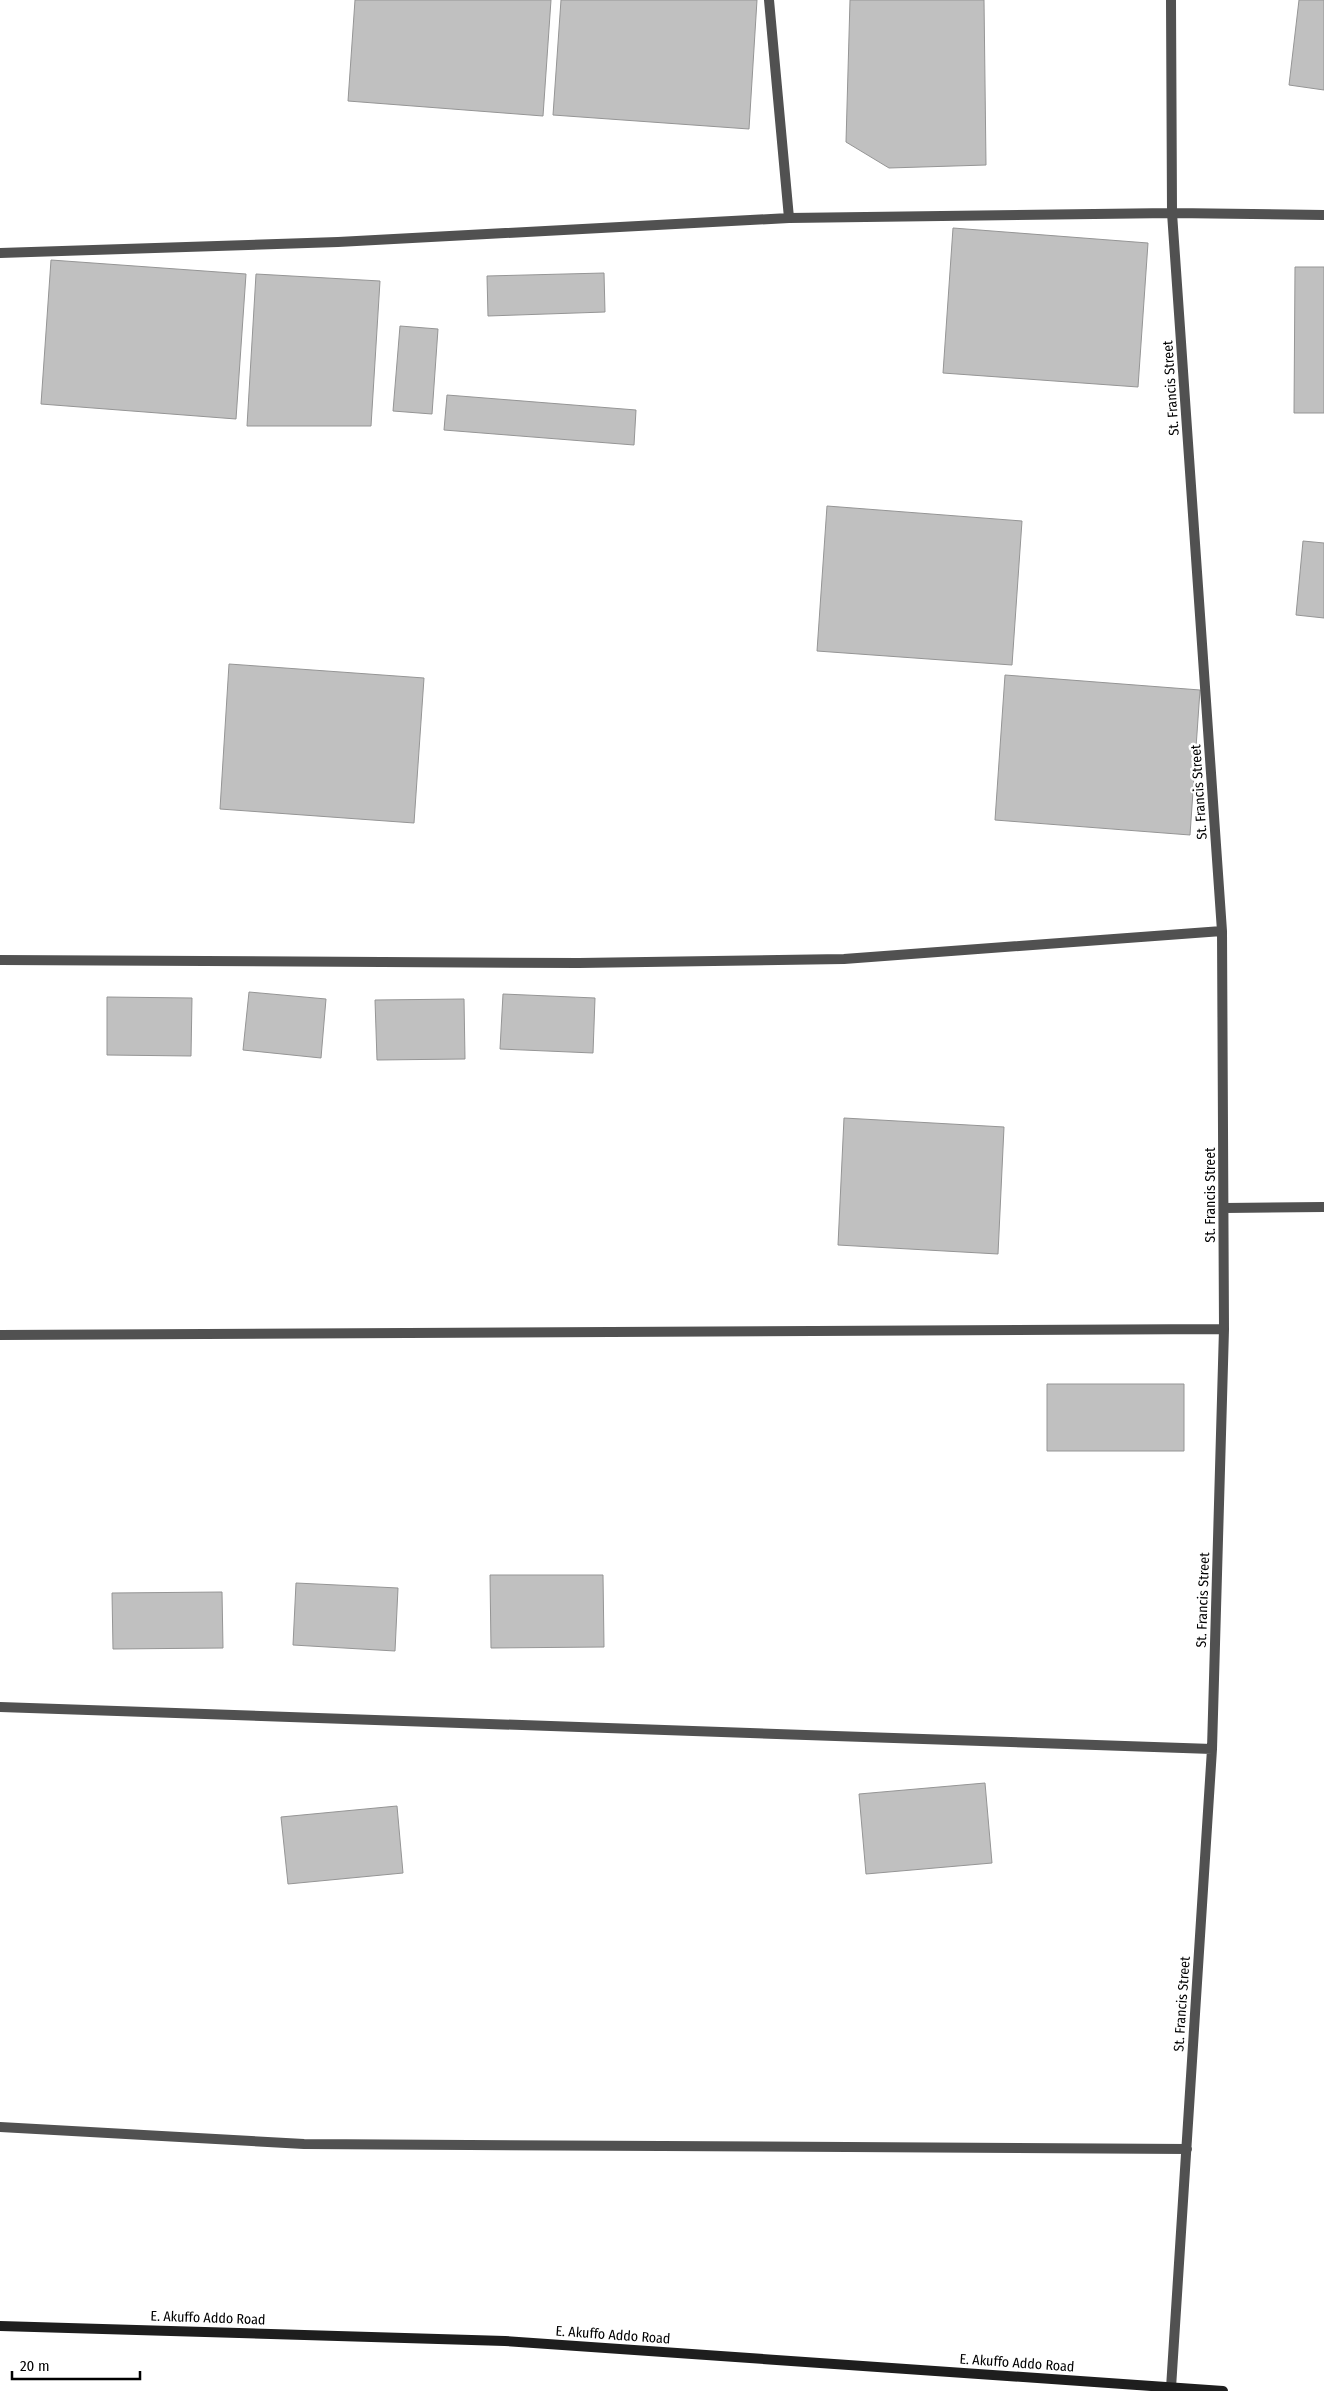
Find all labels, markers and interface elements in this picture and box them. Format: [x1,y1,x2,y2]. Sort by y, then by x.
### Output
street label: St. Francis Street [1159,339,1183,436]
street label: St. Francis Street [1187,743,1211,840]
street label: St. Francis Street [1202,1147,1219,1243]
street label: St. Francis Street [1193,1552,1213,1648]
street label: St. Francis Street [1170,1955,1194,2052]
street label: E. Akuffo Addo Road [150,2307,266,2329]
street label: E. Akuffo Addo Road [555,2323,671,2347]
scale bar [12,2348,140,2380]
street label: E. Akuffo Addo Road [959,2351,1075,2375]
text: 20 m [20,2357,50,2375]

